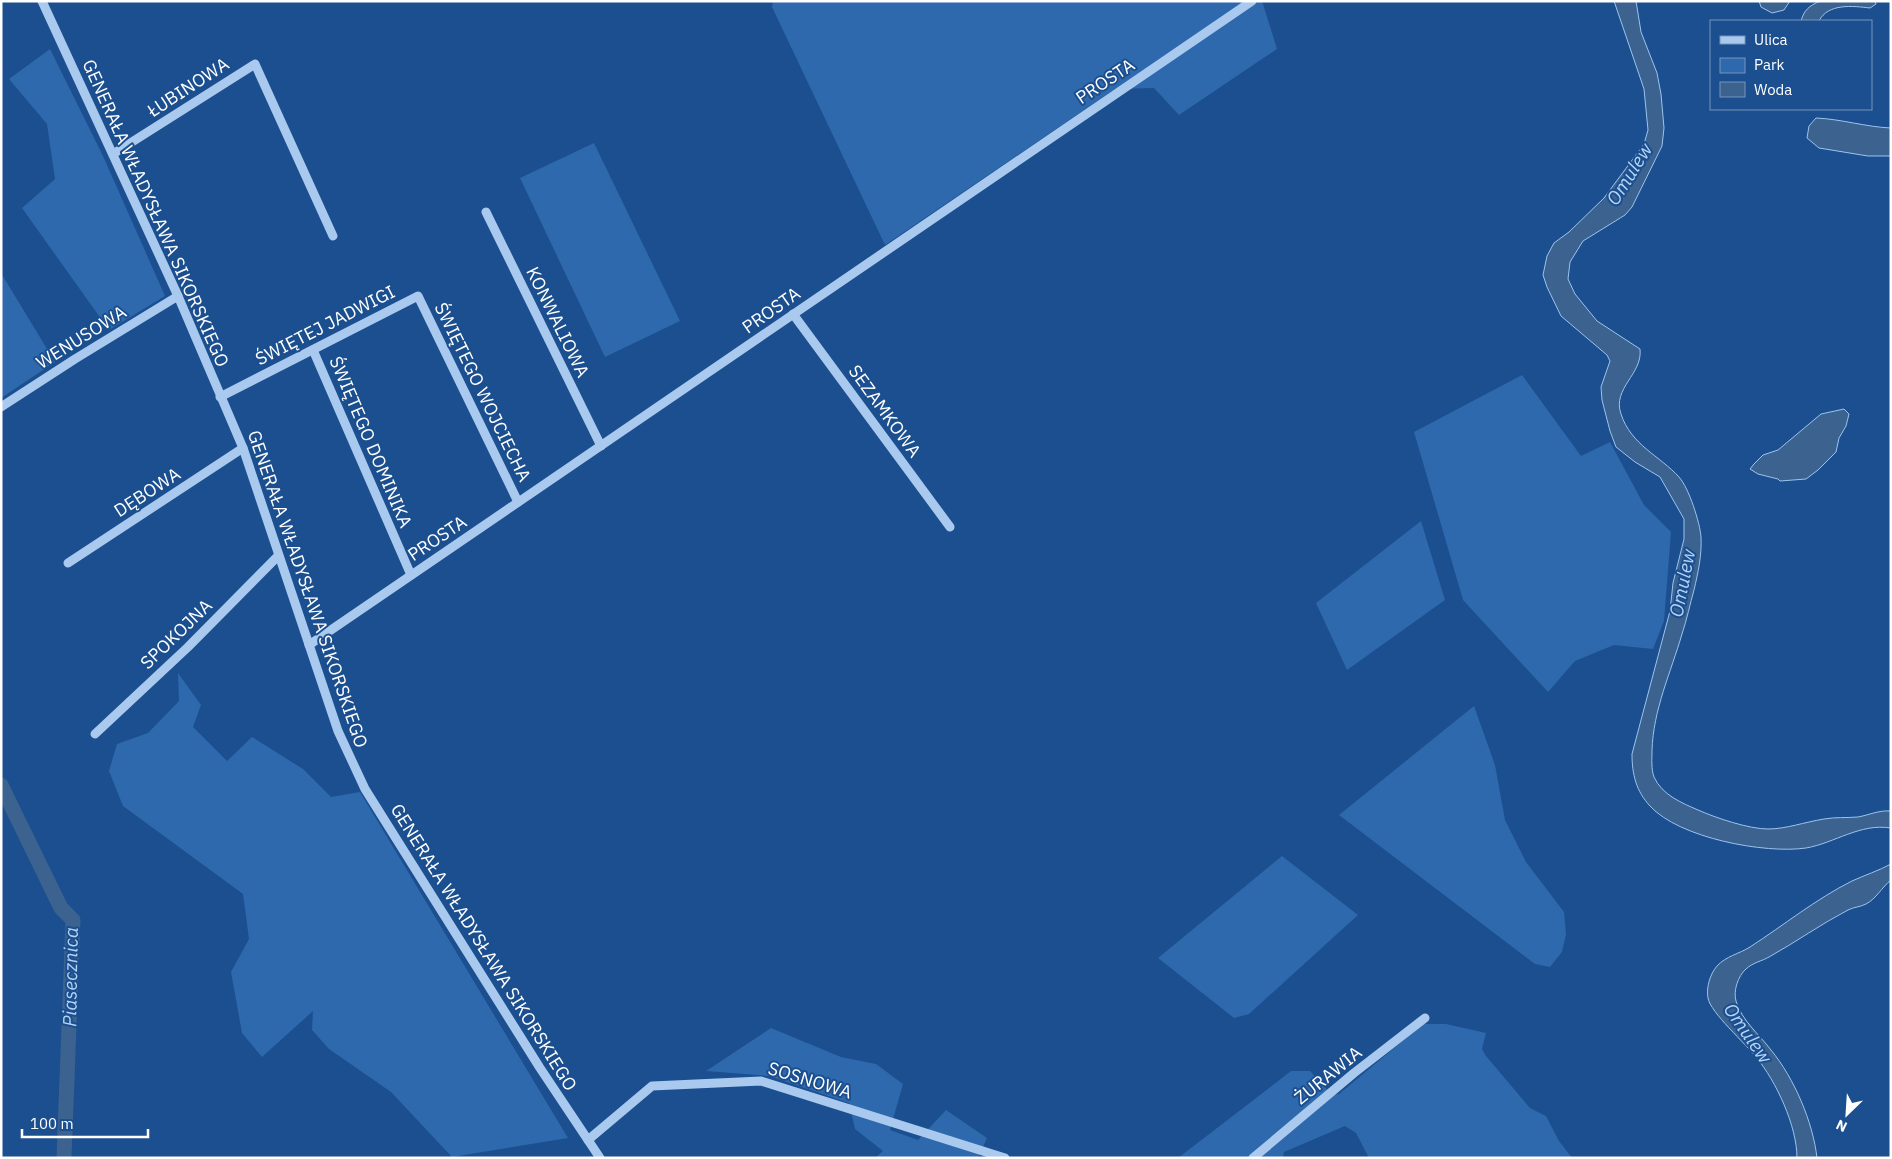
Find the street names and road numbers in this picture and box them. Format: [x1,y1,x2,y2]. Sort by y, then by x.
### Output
street label: ŁUBINOWA [142,52,234,122]
street label: PROSTA [1071,53,1139,109]
street label: GENERAŁA WŁADYSŁAWA SIKORSKIEGO [78,56,234,370]
street label: KONWALIOWA [521,263,595,382]
street label: ŚWIĘTEJ JADWIGI [251,280,399,370]
street label: PROSTA [737,281,805,338]
street label: ŚWIĘTEGO WOJCIECHA [430,299,537,486]
street label: WENUSOWA [32,300,131,374]
street label: ŚWIĘTEGO DOMINIKA [324,353,418,532]
street label: SEZAMKOWA [844,360,927,462]
street label: GENERAŁA WŁADYSŁAWA SIKORSKIEGO [243,427,373,751]
street label: DĘBOWA [109,462,185,522]
street label: PROSTA [403,510,471,566]
street label: SPOKOJNA [135,594,217,674]
street label: GENERAŁA WŁADYSŁAWA SIKORSKIEGO [386,799,582,1095]
street label: ŻURAWIA [1290,1040,1367,1109]
street label: SOSNOWA [765,1056,855,1104]

